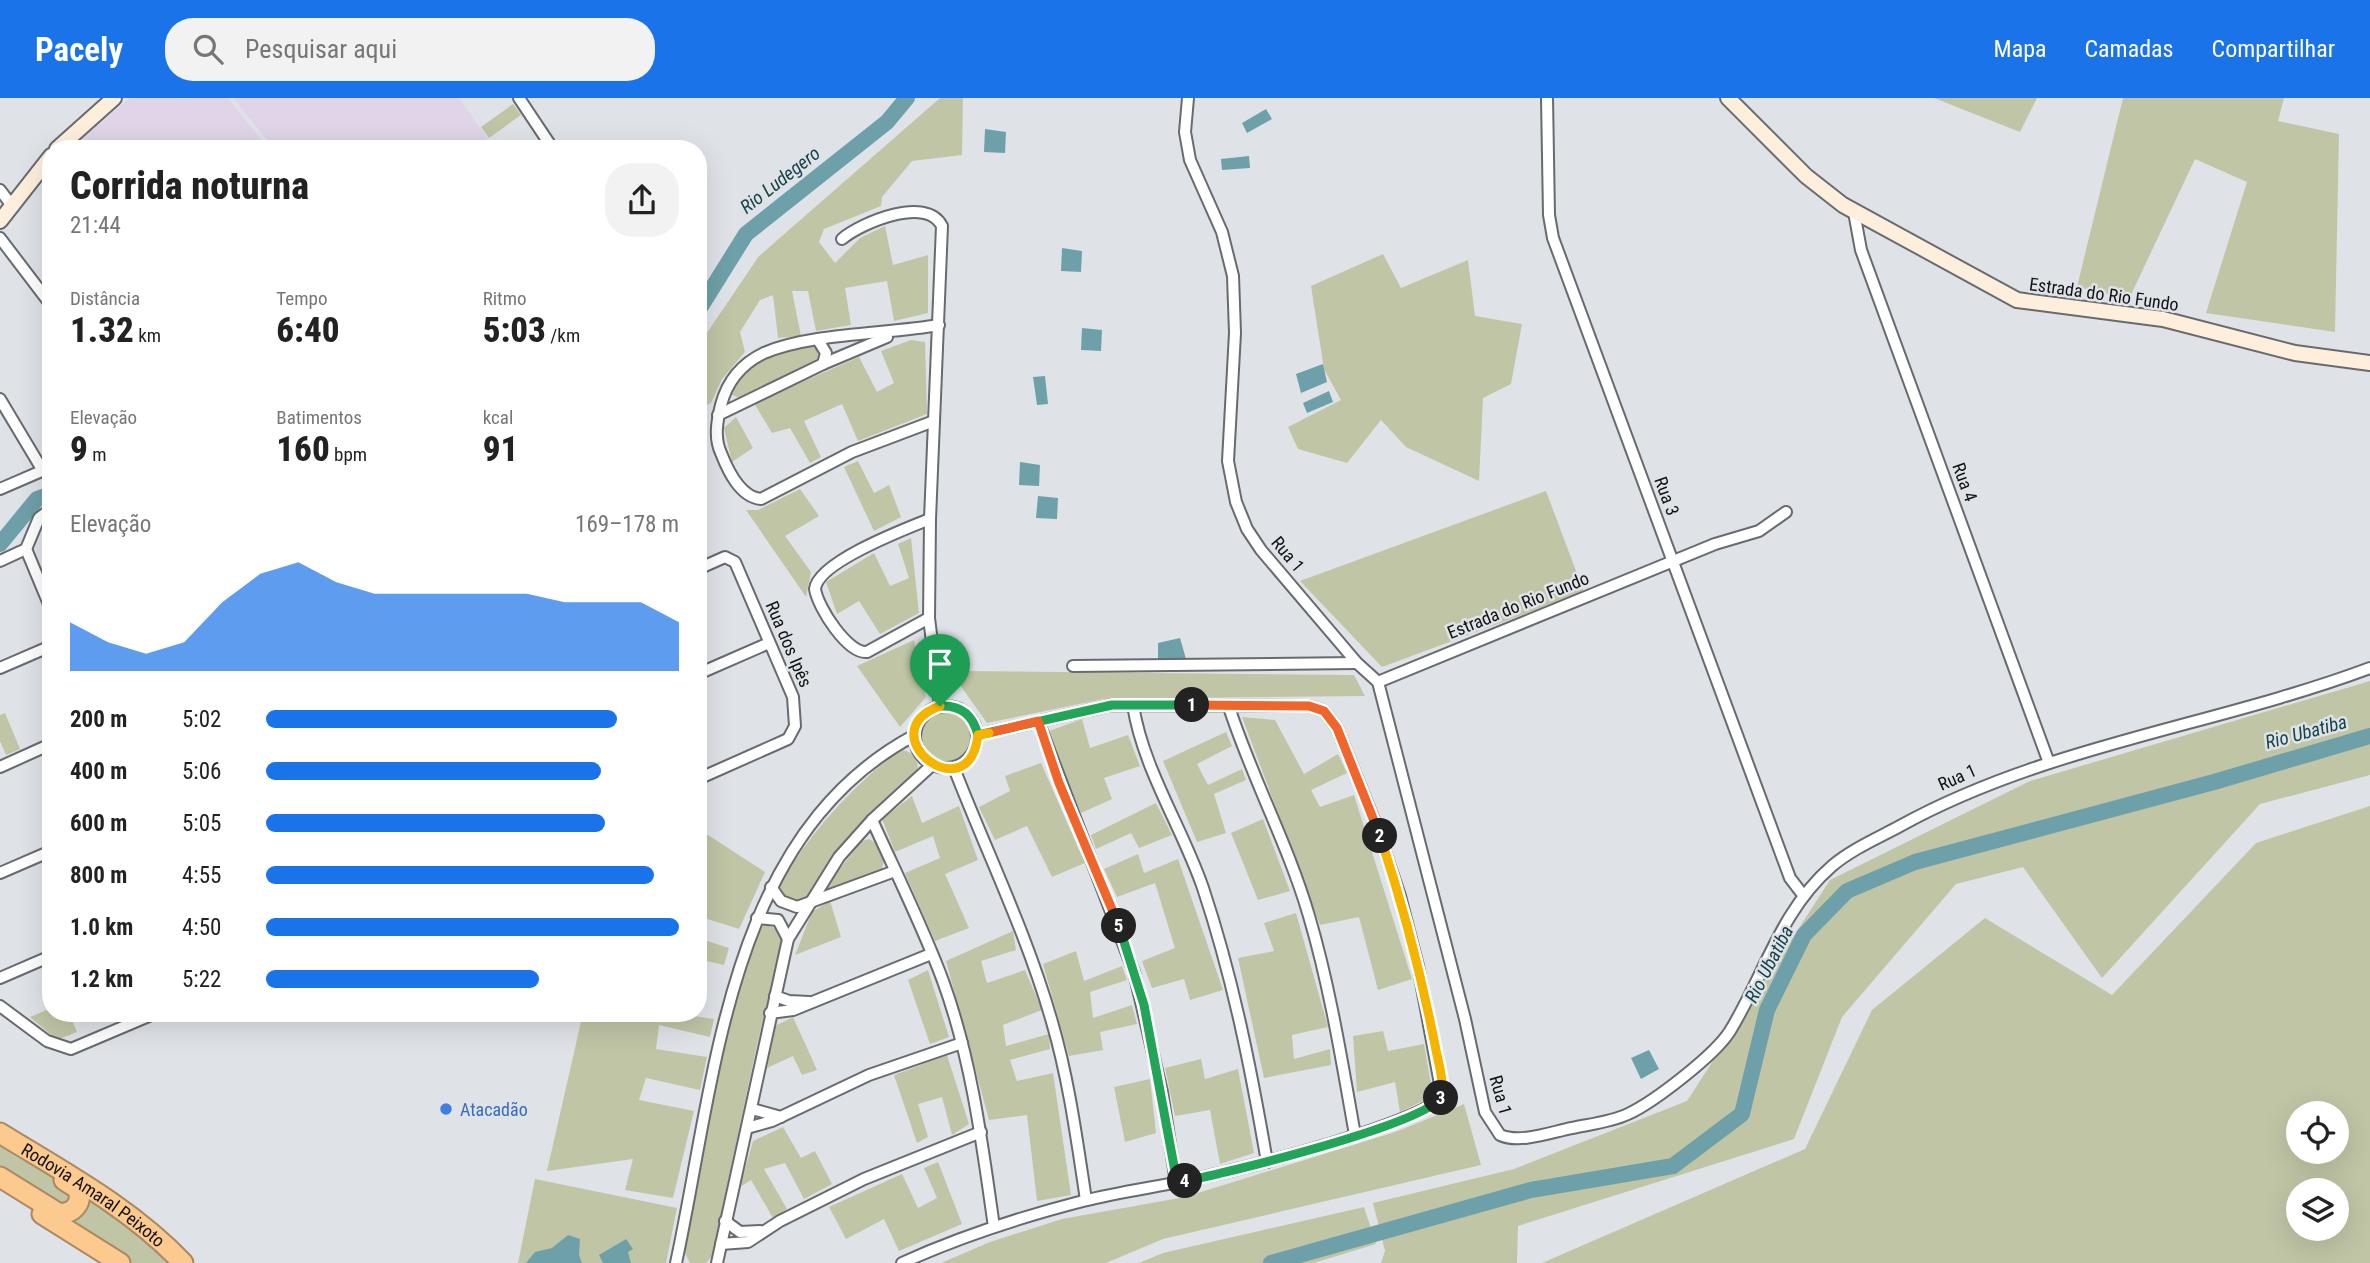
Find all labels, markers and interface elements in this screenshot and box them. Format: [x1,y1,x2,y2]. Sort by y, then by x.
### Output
search box [165,18,655,81]
text: Pacely [35,30,123,69]
icon: search [189,30,227,68]
text: Pesquisar aqui [245,34,397,64]
text: Mapa [1994,35,2047,63]
text: Camadas [2085,35,2174,63]
text: Compartilhar [2212,35,2335,63]
water label: Rio Ludegero [735,142,825,218]
button: share [605,163,679,237]
text: Corrida noturna [70,164,309,208]
text: 21:44 [70,212,121,239]
street label: Estrada do Rio Fundo [2028,273,2180,315]
text: Distância [70,287,140,310]
text: Tempo [276,287,327,310]
text: Ritmo [483,287,527,310]
text: 1.32 [70,310,134,351]
text: 6:40 [276,310,340,351]
text: 5:03 [483,310,546,351]
text: km [134,324,161,347]
text: /km [546,324,580,347]
text: Elevação [70,406,137,429]
text: Batimentos [276,406,362,429]
text: kcal [483,406,513,429]
text: 9 [70,429,88,470]
text: 160 [276,429,330,470]
text: 91 [483,429,518,470]
text: m [88,443,106,466]
text: bpm [330,443,367,466]
street label: Rua 4 [1948,460,1982,504]
street label: Rua 3 [1650,474,1684,518]
text: Elevação [70,511,151,538]
text: 169–178 m [575,511,679,538]
street label: Rua 1 [1267,532,1309,576]
street label: Estrada do Rio Fundo [1444,567,1592,643]
street label: Rua dos Ipês [761,598,817,690]
pin [910,634,970,706]
icon: arrive [921,645,959,683]
pin: 1 [1174,688,1210,722]
text: 1 [1187,693,1196,716]
text: 200 m [70,706,127,733]
text: 5:02 [182,706,221,733]
water label: Rio Ubatiba [2263,710,2349,754]
text: 400 m [70,758,127,785]
text: 5:06 [182,758,221,785]
street label: Rua 1 [1935,759,1979,795]
text: 600 m [70,810,127,837]
text: 5:05 [182,810,221,837]
pin: 2 [1362,818,1398,854]
text: 2 [1375,824,1384,847]
text: 800 m [70,862,127,889]
text: 4:55 [182,862,221,889]
pin: 5 [1102,908,1136,944]
text: 1.0 km [70,914,133,941]
text: 4:50 [182,914,221,941]
text: 5 [1114,914,1123,937]
water label: Rio Ubatiba [1740,922,1798,1006]
text: 1.2 km [70,966,133,993]
text: 5:22 [182,966,221,993]
street label: Rua 1 [1485,1073,1517,1117]
pin: 3 [1424,1080,1458,1116]
text: 3 [1436,1086,1445,1109]
place label: Atacadão [460,1099,528,1120]
marker: Atacadão [438,1101,454,1117]
map controls [2286,1101,2349,1241]
button: locate [2286,1101,2349,1164]
street label: Rodovia Amaral Peixoto [18,1138,170,1251]
pin: 4 [1168,1164,1202,1198]
text: 4 [1180,1169,1189,1192]
button: layers [2286,1178,2349,1241]

